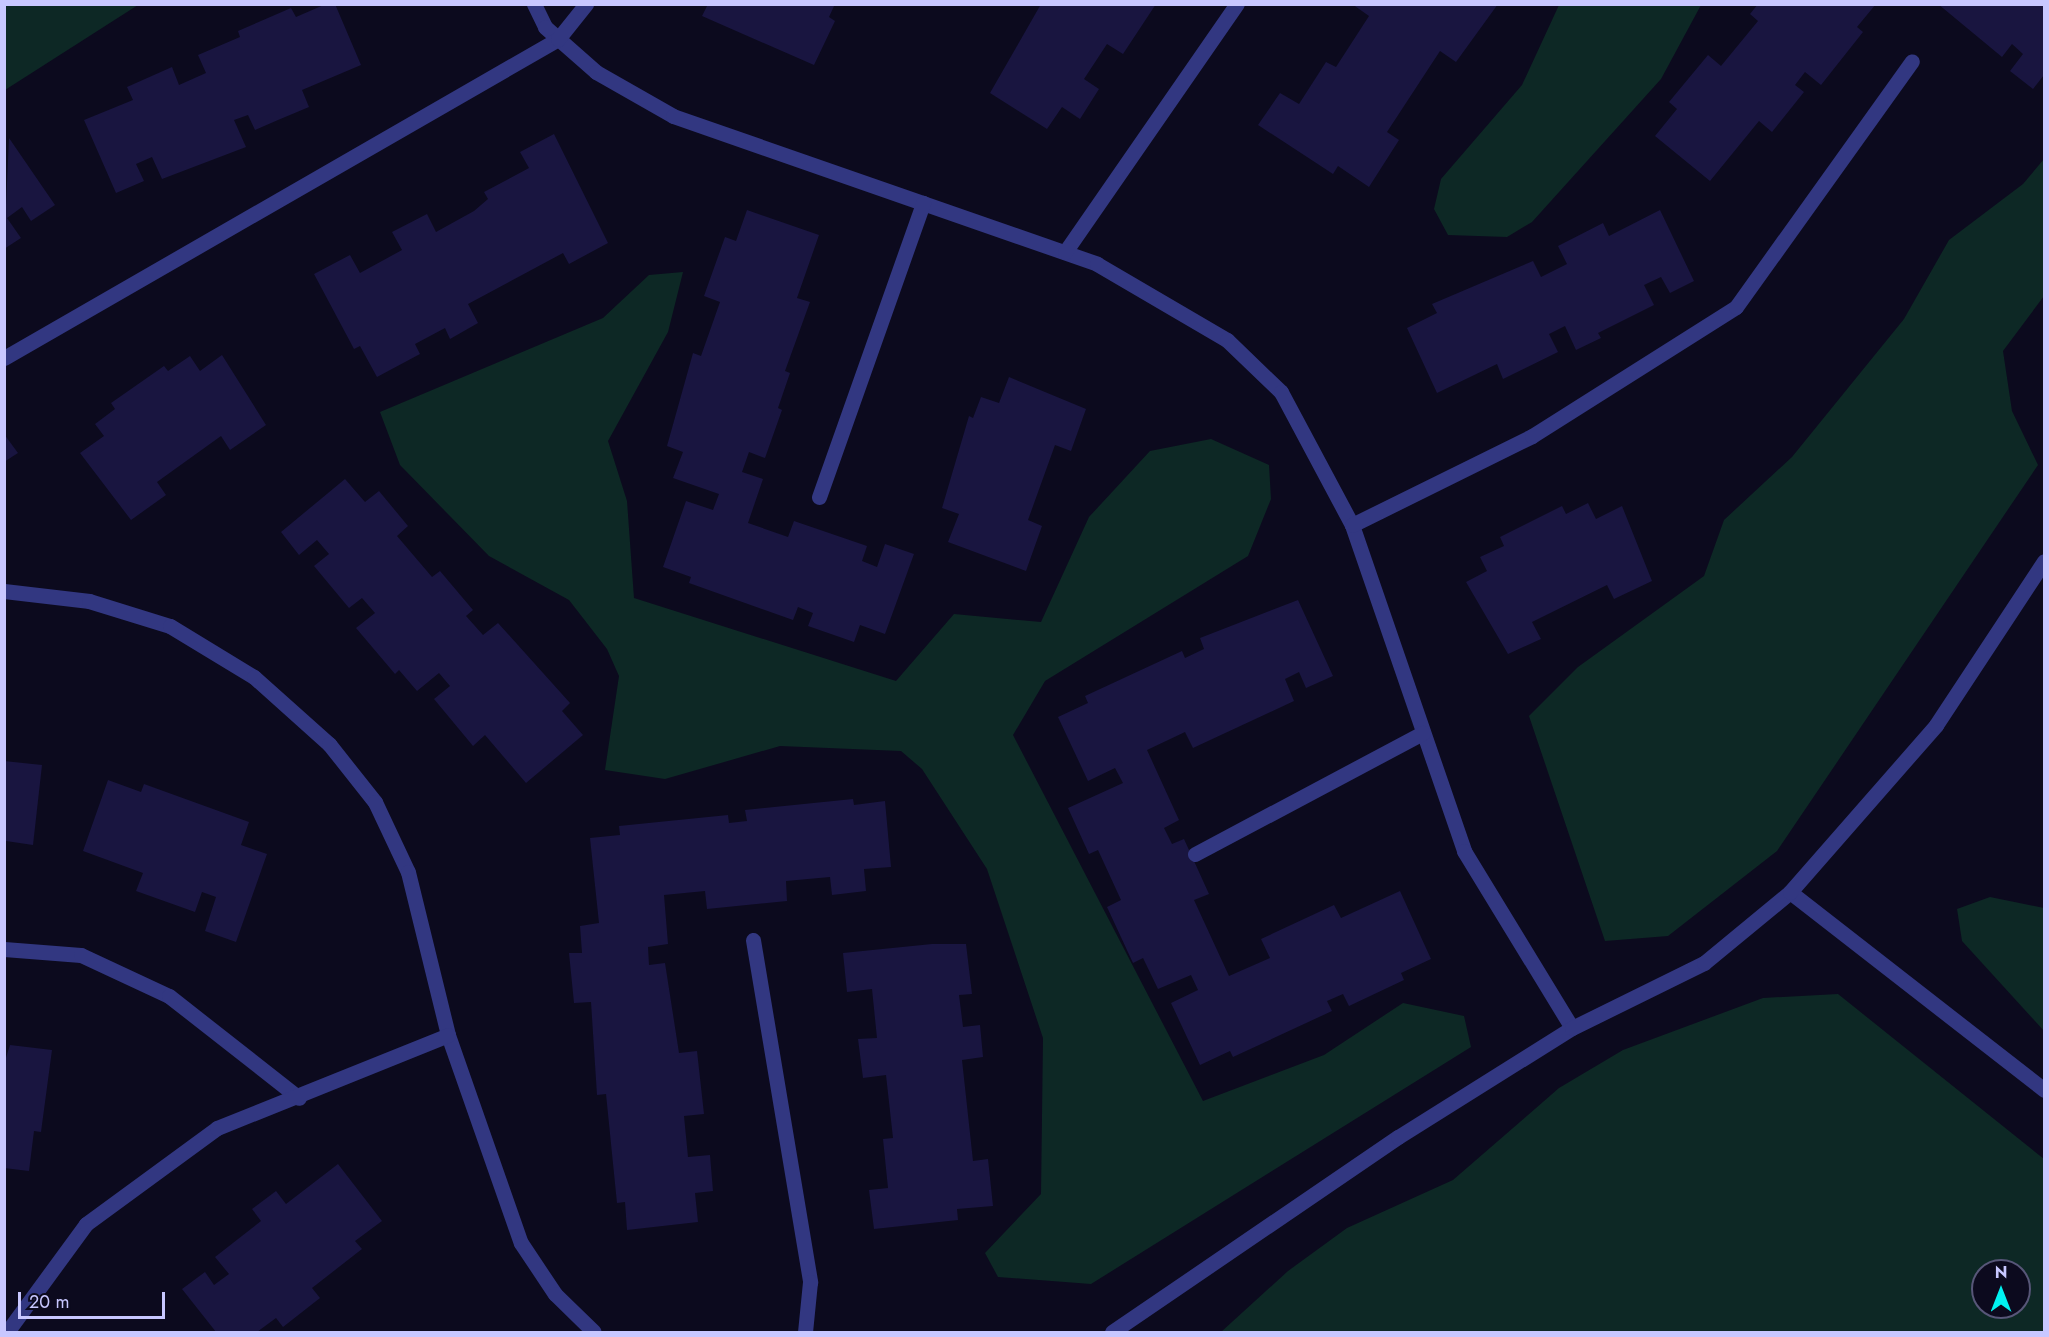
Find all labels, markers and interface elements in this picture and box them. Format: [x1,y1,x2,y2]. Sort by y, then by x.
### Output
north arrow [1971,1259,2031,1319]
text: N [1995,1261,2007,1284]
scale bar [21,1280,168,1318]
text: 20 m [29,1289,69,1315]

